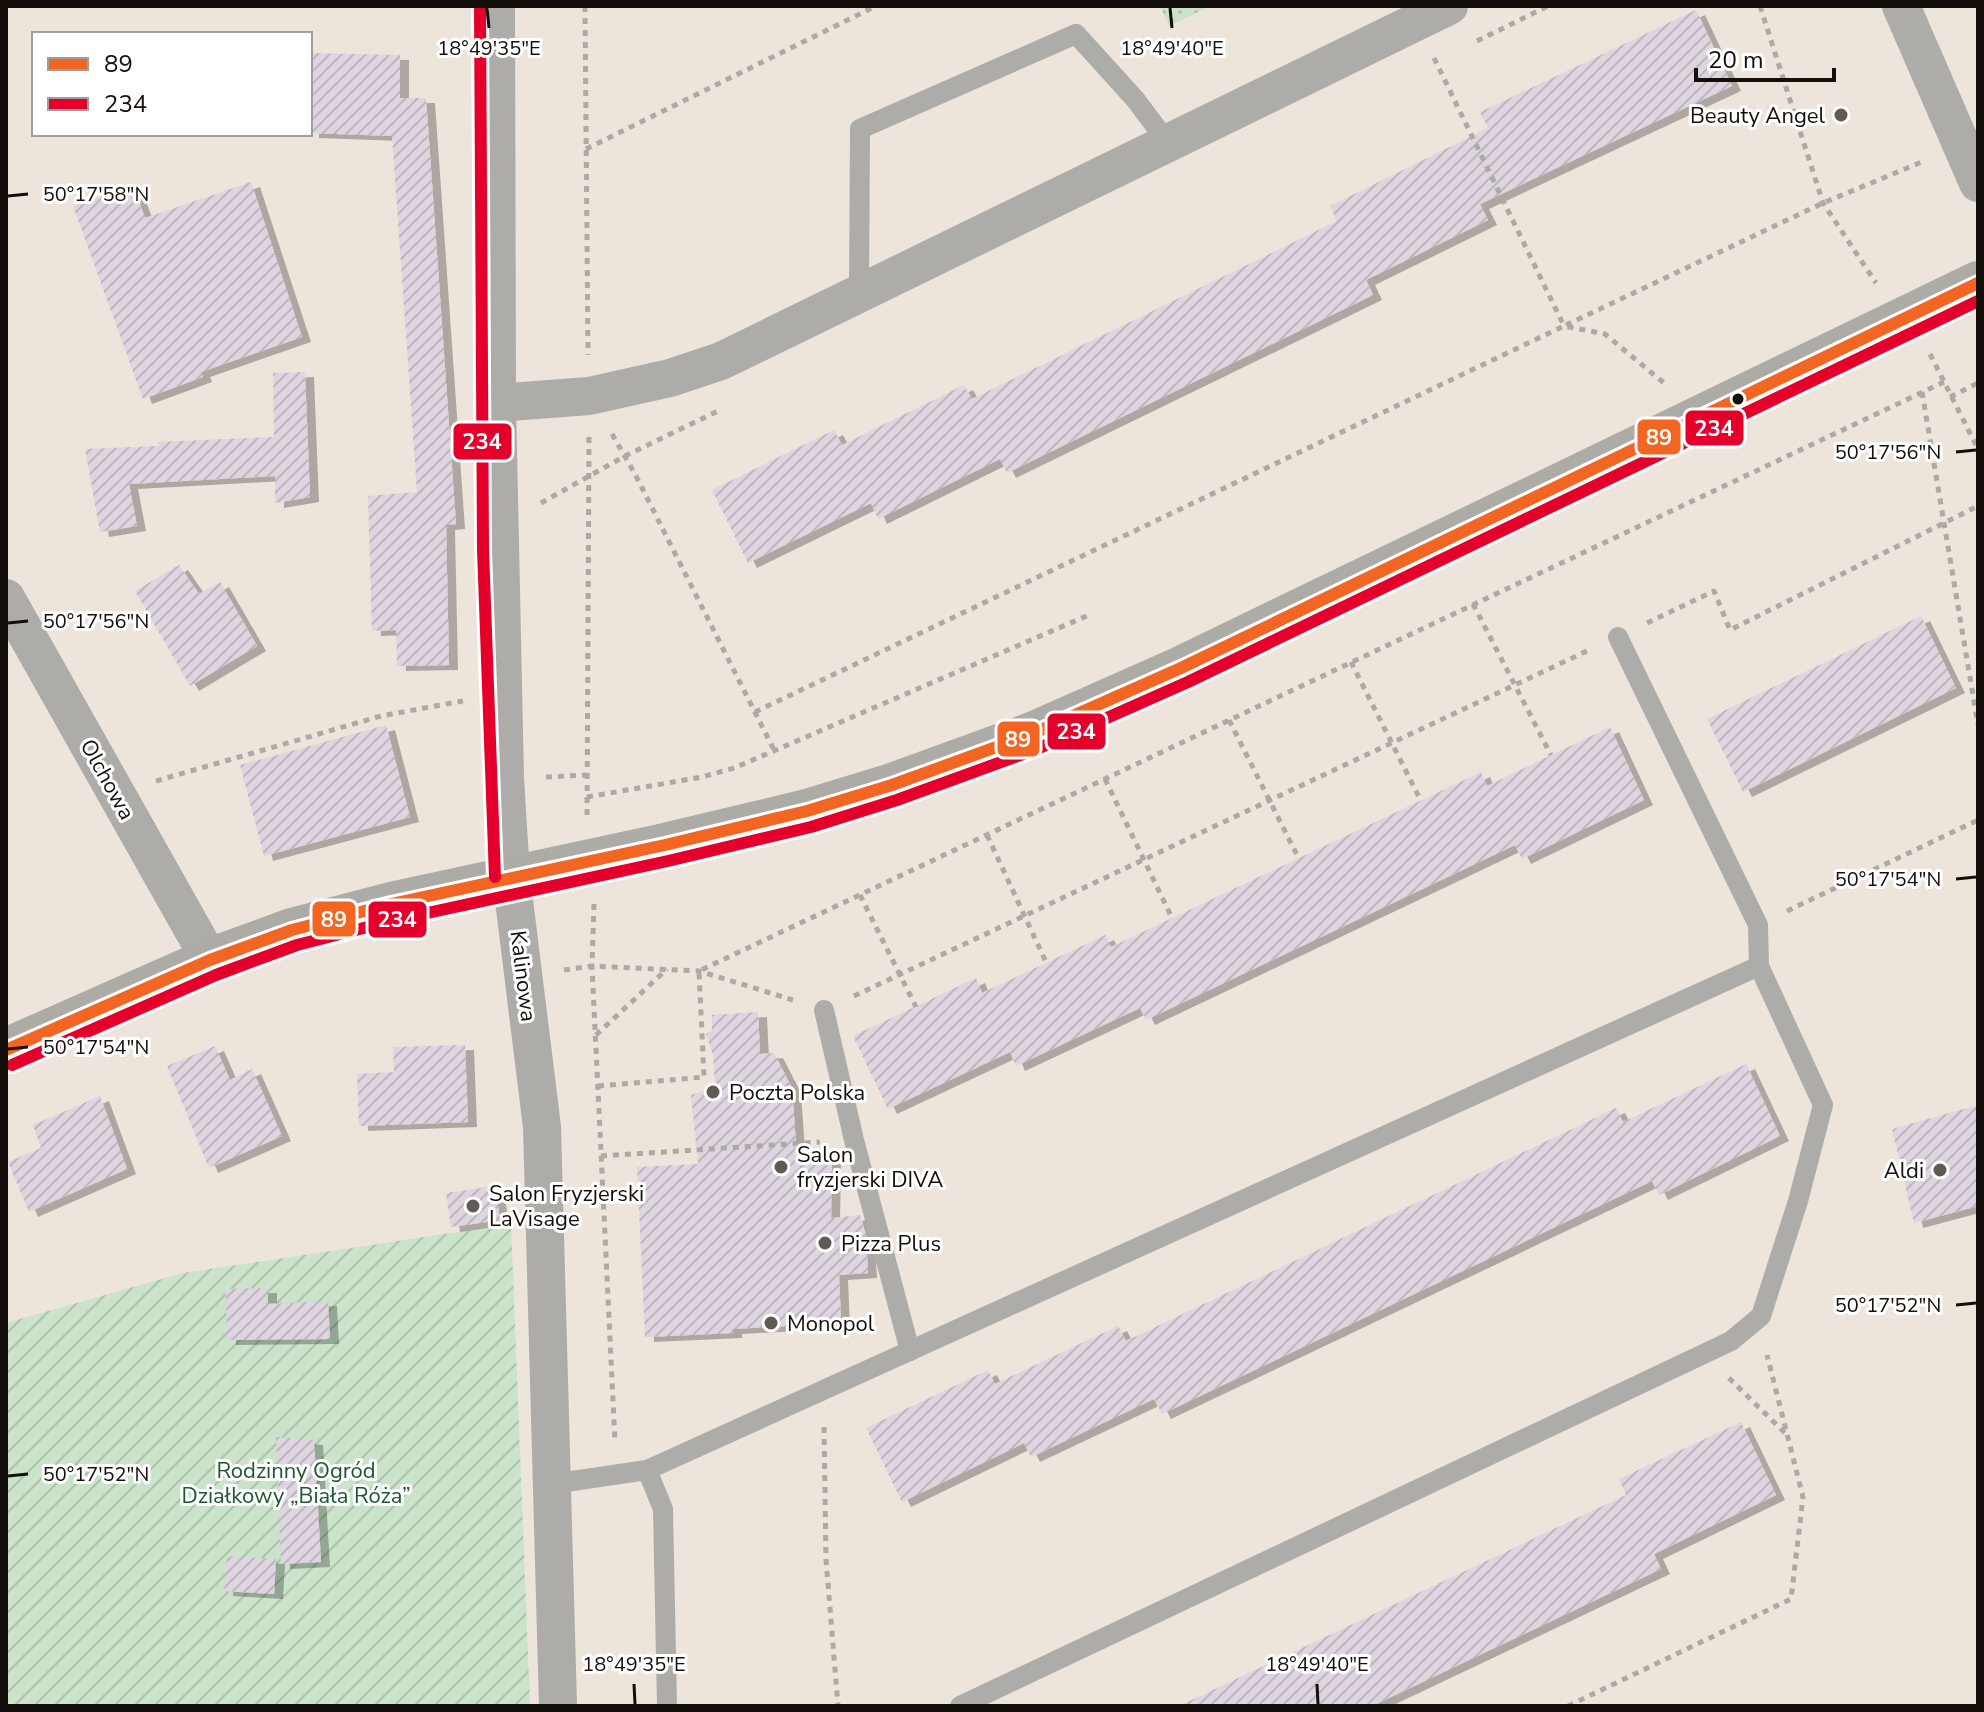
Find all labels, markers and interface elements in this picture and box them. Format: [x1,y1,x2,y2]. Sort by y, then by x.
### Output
legend [32,32,312,136]
scale bar [1696,32,1834,82]
text: 18°49'35"E [437,35,541,62]
text: 18°49'40"E [1120,35,1224,62]
text: 20 m [1708,44,1764,76]
text: 89 [104,48,133,80]
text: 234 [104,88,147,120]
place label: Beauty Angel [1690,101,1825,131]
marker: Beauty Angel [1832,106,1850,124]
text: 50°17'58"N [43,181,149,208]
unlabelled marker [1730,391,1746,407]
line badge: 234 [1684,409,1745,447]
text: 234 [1694,414,1734,444]
line badge: 89 [1636,418,1682,456]
line badge: 234 [452,422,513,461]
text: 89 [1646,423,1672,453]
text: 234 [462,427,502,457]
text: 50°17'56"N [1835,439,1941,466]
text: 50°17'56"N [43,608,149,635]
line badge: 234 [1046,712,1107,751]
text: 234 [1056,717,1096,747]
line badge: 89 [996,720,1041,758]
text: 89 [1005,725,1031,755]
street label: Olchowa [73,734,142,825]
text: 50°17'54"N [1835,866,1941,893]
line badge: 89 [311,900,357,938]
line badge: 234 [367,900,428,939]
text: 89 [321,905,347,935]
text: 234 [377,905,417,935]
street label: Kalinowa [503,929,543,1023]
text: 50°17'54"N [43,1034,149,1061]
place label: Poczta Polska [729,1078,865,1108]
marker: Poczta Polska [704,1083,722,1101]
place label: Salon fryzjerski DIVA [797,1140,943,1195]
place label: Aldi [1884,1156,1924,1186]
marker: Salon fryzjerski DIVA [772,1158,790,1176]
marker: Aldi [1931,1161,1949,1179]
place label: Salon Fryzjerski LaVisage [489,1179,644,1234]
marker: Salon Fryzjerski LaVisage [464,1197,482,1215]
place label: Pizza Plus [841,1229,941,1259]
marker: Pizza Plus [816,1234,834,1252]
text: 50°17'52"N [1835,1292,1941,1319]
place label: Monopol [787,1309,875,1339]
marker: Monopol [762,1314,780,1332]
park label: Rodzinny Ogród Działkowy „Biała Róża” [181,1456,411,1511]
text: 50°17'52"N [43,1461,149,1488]
text: 18°49'35"E [582,1651,686,1678]
text: 18°49'40"E [1265,1651,1369,1678]

